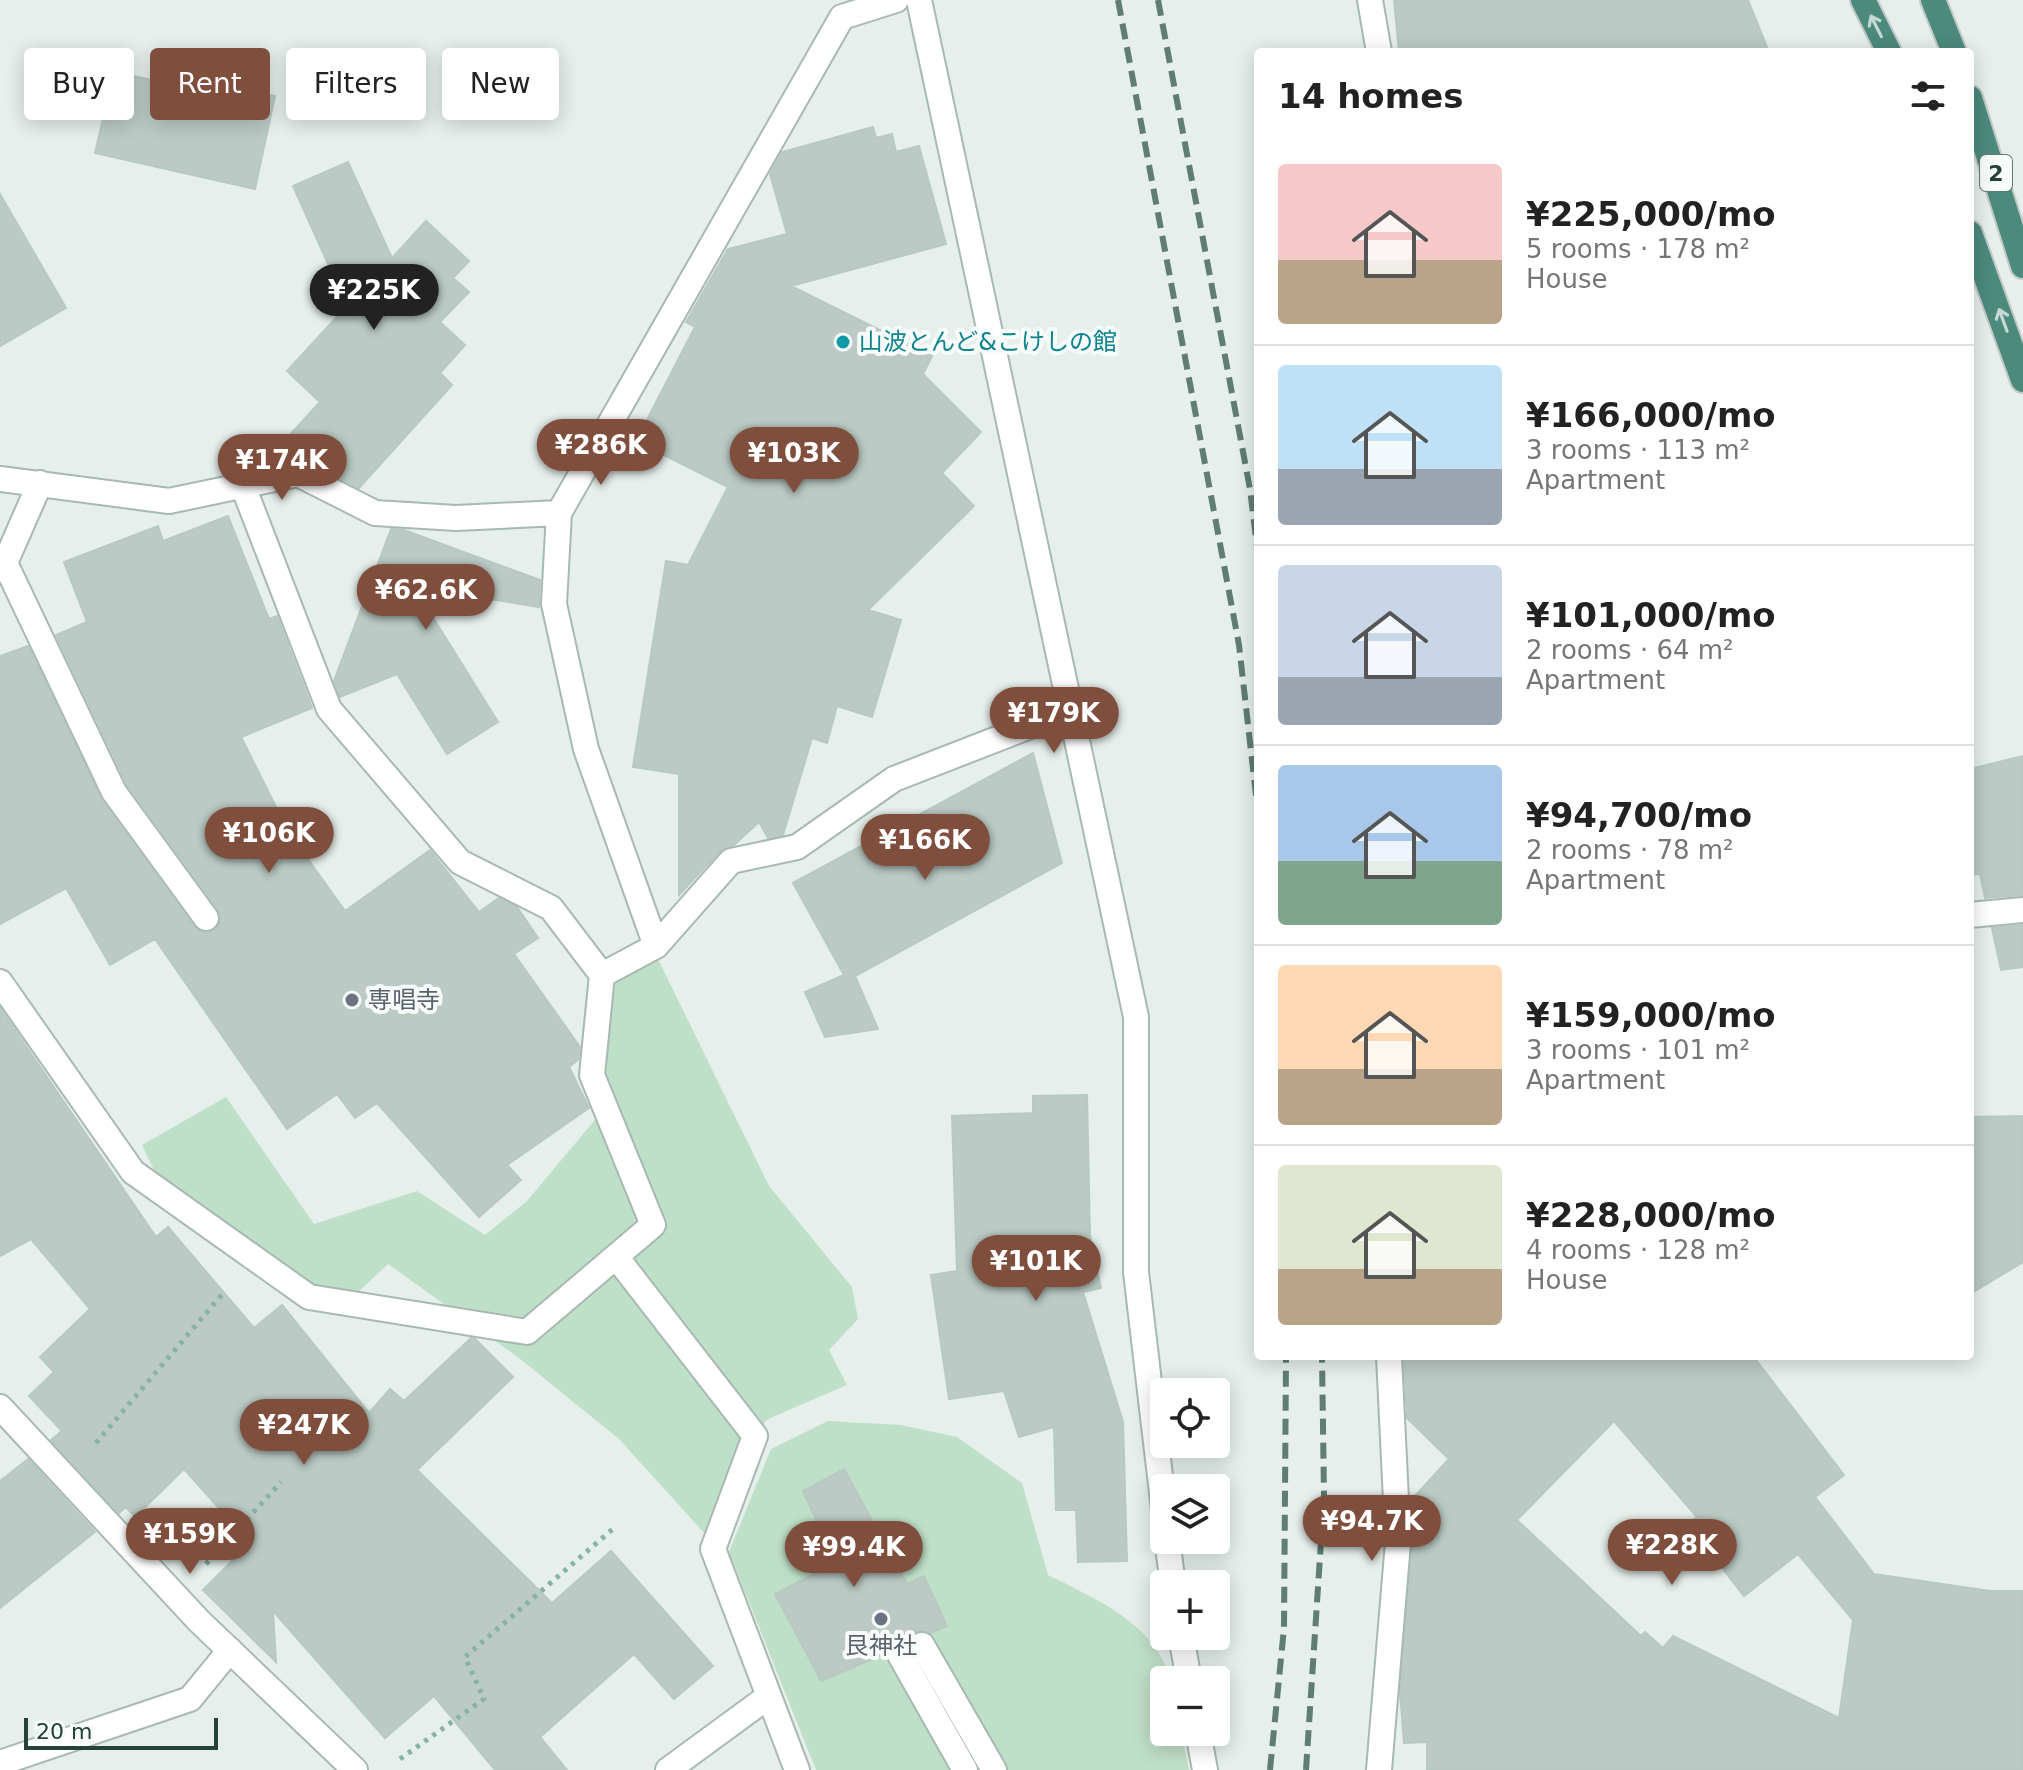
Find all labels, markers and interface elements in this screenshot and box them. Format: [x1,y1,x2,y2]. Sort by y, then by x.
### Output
one-way arrow [1868,15,1884,38]
chip: Buy [24,48,134,120]
chip: Rent [150,48,270,120]
chip: Filters [286,48,426,120]
chip: New [442,48,559,120]
icon: filters [1906,74,1950,118]
text: 14 homes [1278,76,1463,116]
road number: 2 [1980,155,2012,191]
text: ¥225,000/mo [1526,194,1776,234]
icon: home [1342,196,1438,292]
text: 5 rooms · 178 m² [1526,234,1750,264]
pin: ¥225K [318,264,430,332]
text: House [1526,264,1607,294]
text: ¥225K [328,275,420,305]
one-way arrow [1994,308,2009,333]
place label: 山波とんど&こけしの館 [859,328,1117,356]
marker: 山波とんど&こけしの館 [834,333,852,351]
text: ¥166,000/mo [1526,395,1776,435]
icon: home [1342,397,1438,493]
pin: ¥286K [545,419,657,487]
pin: ¥103K [738,427,850,495]
text: ¥286K [555,430,647,460]
pin: ¥174K [226,434,338,502]
text: 3 rooms · 113 m² [1526,435,1750,465]
text: ¥103K [748,438,840,468]
text: ¥174K [236,445,328,475]
text: Apartment [1526,465,1665,495]
pin: ¥62.6K [361,564,491,632]
text: ¥62.6K [375,575,477,605]
text: ¥101,000/mo [1526,595,1776,635]
icon: home [1342,597,1438,693]
text: 2 rooms · 64 m² [1526,635,1734,665]
text: Apartment [1526,665,1665,695]
pin: ¥179K [998,687,1110,755]
text: ¥179K [1008,698,1100,728]
text: ¥94,700/mo [1526,795,1752,835]
icon: home [1342,797,1438,893]
pin: ¥106K [213,807,325,875]
pin: ¥166K [869,814,981,882]
text: ¥106K [223,818,315,848]
text: ¥166K [879,825,971,855]
text: 2 rooms · 78 m² [1526,835,1734,865]
text: Apartment [1526,865,1665,895]
place label: 専唱寺 [368,986,440,1014]
marker: 専唱寺 [343,991,361,1009]
text: ¥159,000/mo [1526,995,1776,1035]
icon: home [1342,997,1438,1093]
text: 3 rooms · 101 m² [1526,1035,1750,1065]
text: Apartment [1526,1065,1665,1095]
text: ¥228,000/mo [1526,1195,1776,1235]
icon: home [1342,1197,1438,1293]
pin: ¥101K [980,1235,1092,1303]
text: 4 rooms · 128 m² [1526,1235,1750,1265]
text: ¥101K [990,1246,1082,1276]
text: House [1526,1265,1607,1295]
map controls [1150,1378,1230,1746]
button: locate [1150,1378,1230,1458]
pin: ¥247K [248,1399,360,1467]
text: ¥247K [258,1410,350,1440]
button: layers [1150,1474,1230,1554]
pin: ¥94.7K [1307,1495,1437,1563]
text: ¥94.7K [1321,1506,1423,1536]
pin: ¥159K [134,1508,246,1576]
text: ¥159K [144,1519,236,1549]
pin: ¥228K [1616,1519,1728,1587]
pin: ¥99.4K [789,1521,919,1589]
text: ¥228K [1626,1530,1718,1560]
text: ¥99.4K [803,1532,905,1562]
button: + [1150,1570,1230,1650]
marker: 艮神社 [872,1610,890,1628]
place label: 艮神社 [845,1632,917,1660]
button: − [1150,1666,1230,1746]
scale bar [24,1714,218,1750]
text: 20 m [36,1719,92,1744]

